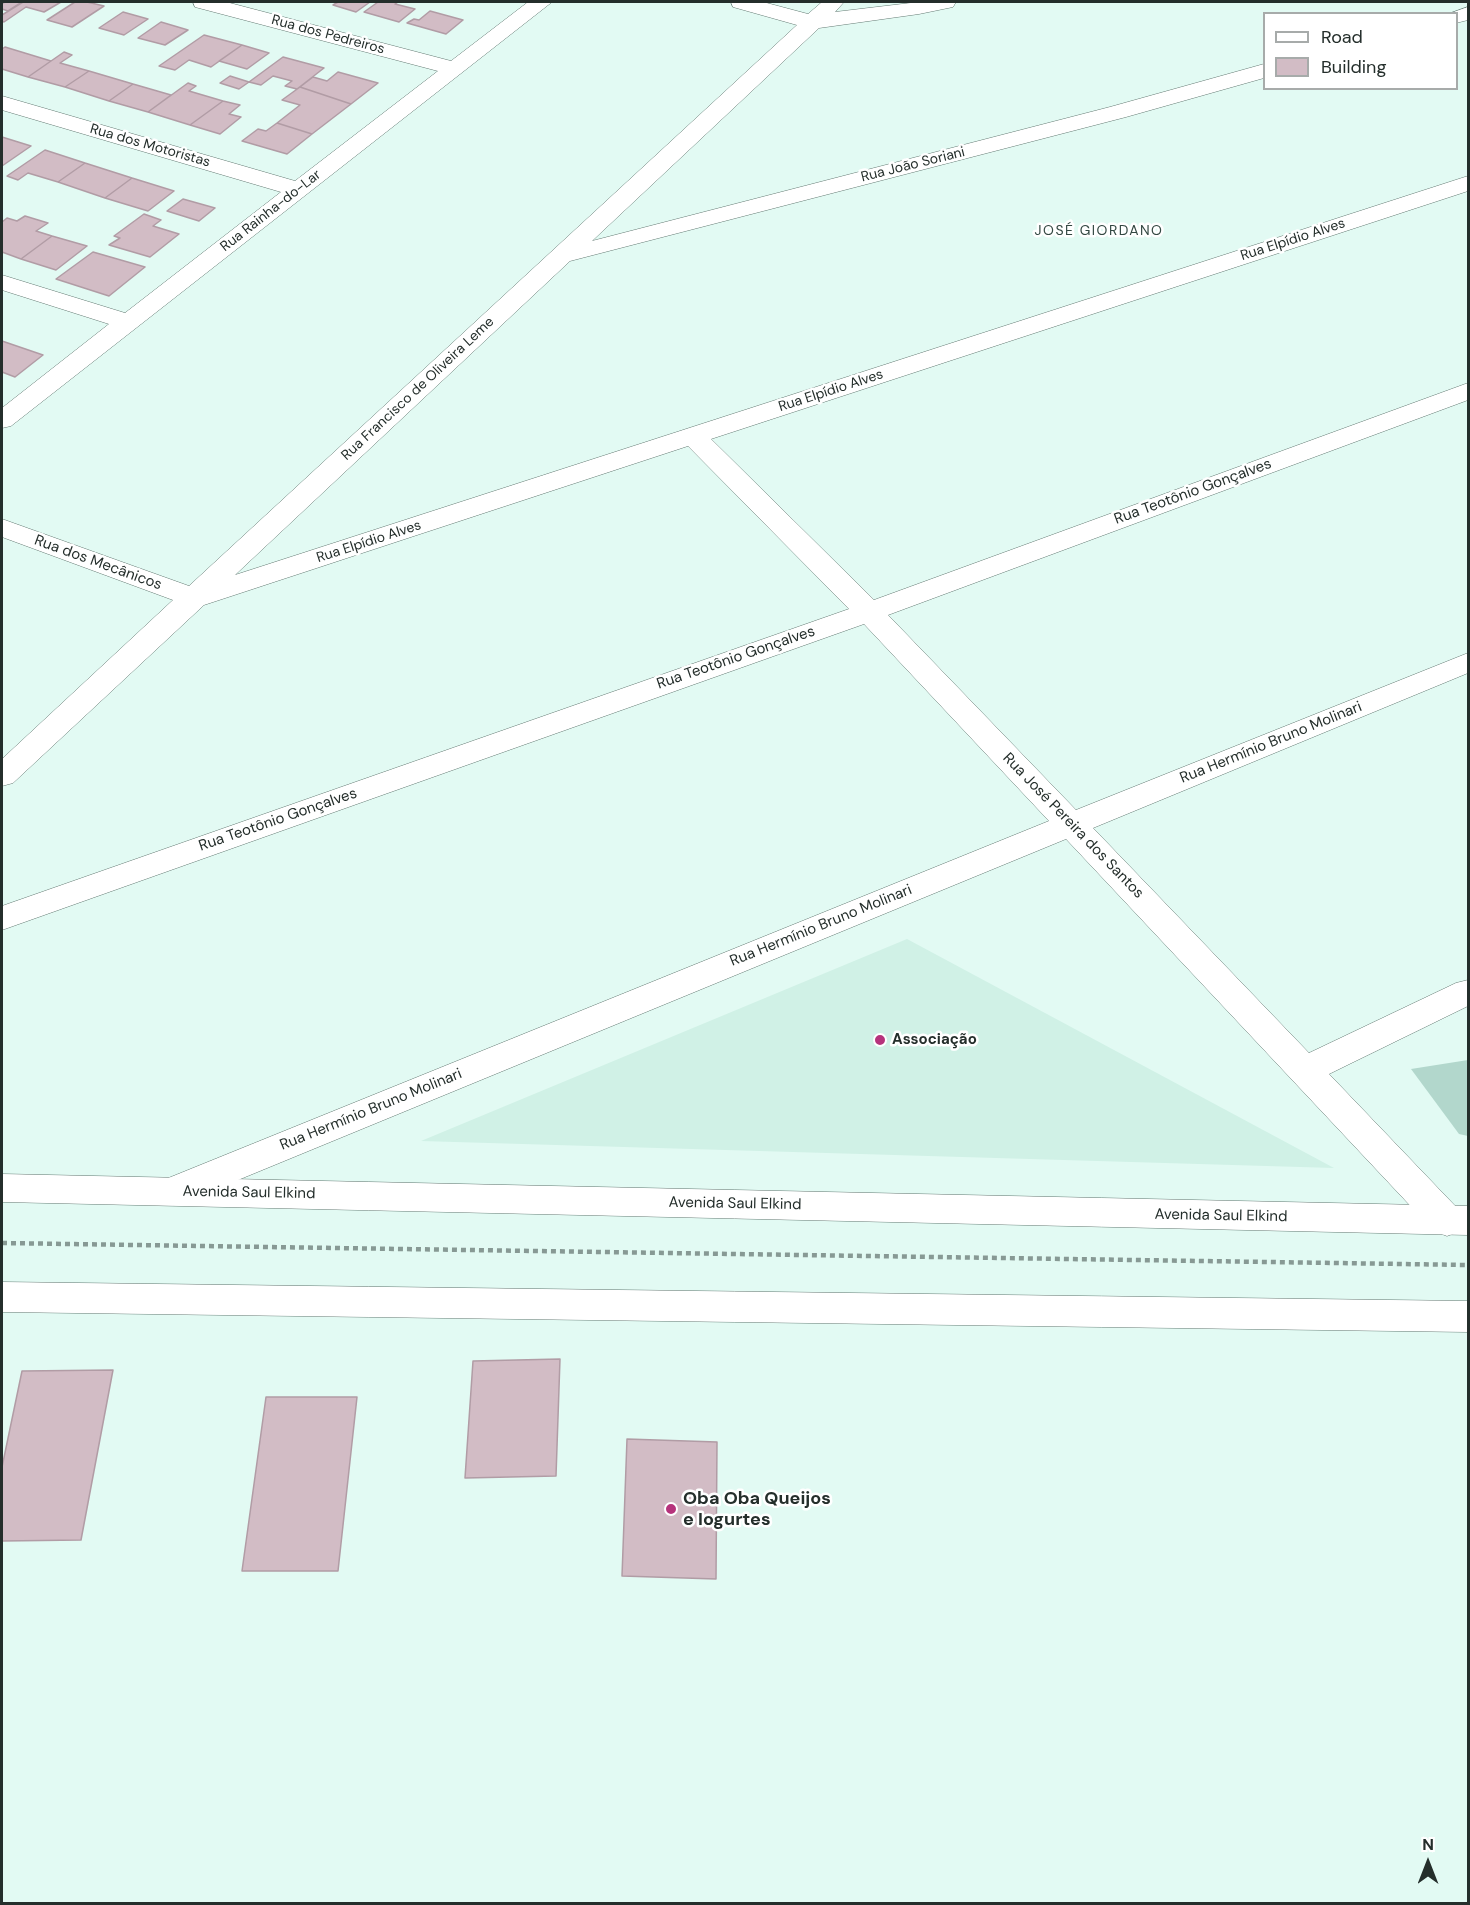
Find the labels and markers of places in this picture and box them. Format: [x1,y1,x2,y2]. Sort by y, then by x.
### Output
place label: Associação [892,1031,977,1049]
marker: Associação [873,1033,887,1047]
place label: Oba Oba Queijos e Iogurtes [683,1488,831,1530]
marker: Oba Oba Queijos e Iogurtes [664,1502,678,1516]

